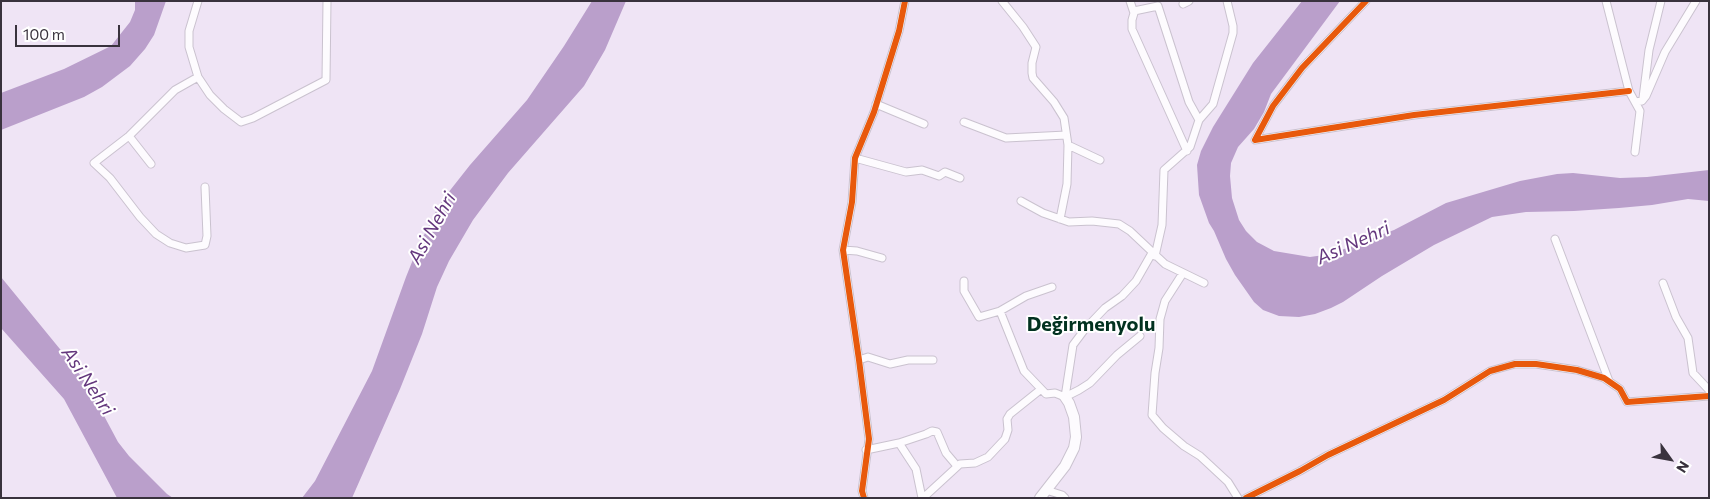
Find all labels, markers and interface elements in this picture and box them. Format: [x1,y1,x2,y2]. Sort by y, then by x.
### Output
scale bar [18,15,122,47]
text: 100 m [23,25,65,43]
water label: Asi Nehri [403,188,461,268]
water label: Asi Nehri [1313,217,1393,269]
district label: Değirmenyolu [1027,312,1155,336]
water label: Asi Nehri [57,342,119,420]
north arrow [1645,434,1695,484]
text: N [1673,458,1693,476]

